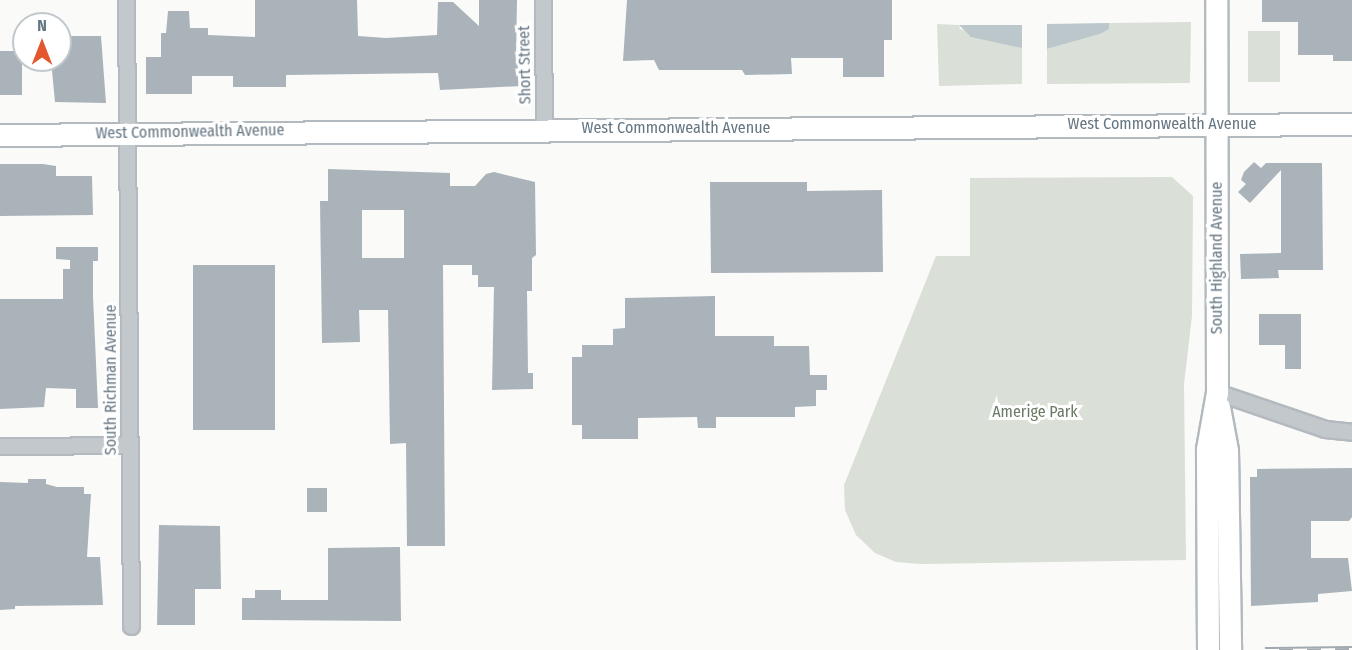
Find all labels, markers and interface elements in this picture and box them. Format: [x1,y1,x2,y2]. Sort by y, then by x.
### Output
north arrow [12,12,72,72]
text: N [37,16,47,35]
street label: Short Street [515,25,535,105]
street label: West Commonwealth Avenue [1068,114,1256,134]
street label: West Commonwealth Avenue [582,118,770,138]
street label: West Commonwealth Avenue [95,121,285,143]
street label: South Highland Avenue [1207,182,1227,334]
street label: South Richman Avenue [101,305,121,455]
park label: Amerige Park [992,402,1078,422]

